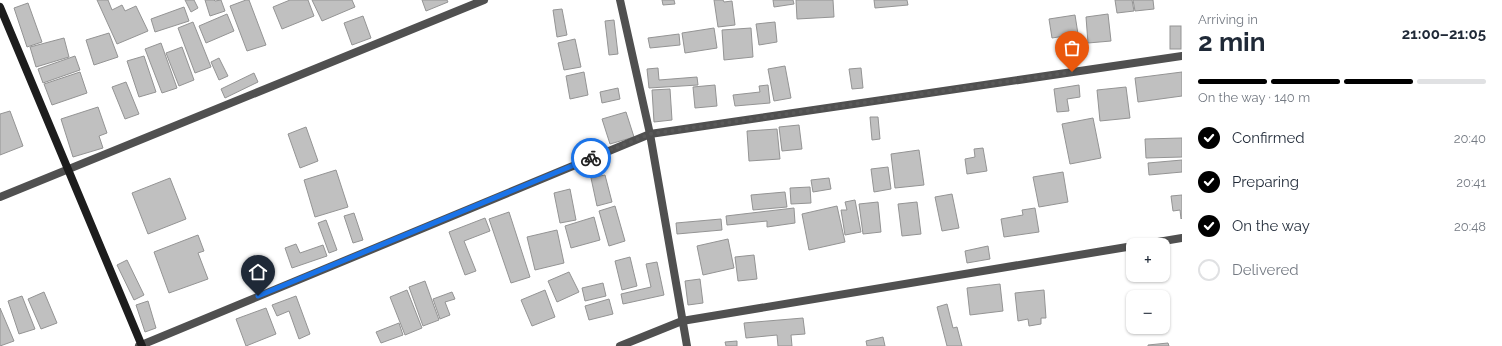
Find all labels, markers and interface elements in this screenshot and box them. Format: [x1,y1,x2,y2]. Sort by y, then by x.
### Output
text: Arriving in [1198,12,1258,27]
text: 21:00–21:05 [1402,25,1486,43]
text: 2 min [1198,27,1265,57]
pin [1055,31,1089,72]
icon: bag [1061,37,1083,59]
text: On the way · 140 m [1198,90,1310,105]
icon: check [1198,127,1220,149]
text: Confirmed [1232,129,1305,147]
text: 20:40 [1454,131,1486,146]
courier [571,138,611,178]
icon: bike [580,147,602,169]
icon: check [1198,171,1220,193]
text: Preparing [1232,173,1299,191]
text: 20:41 [1456,175,1486,190]
icon: check [1198,215,1220,237]
text: On the way [1232,217,1310,235]
text: 20:48 [1454,219,1486,234]
map controls [1126,238,1170,334]
button: + [1126,238,1170,282]
pin [241,255,275,296]
icon: home [247,261,269,283]
text: Delivered [1232,261,1299,279]
button: − [1126,290,1170,334]

